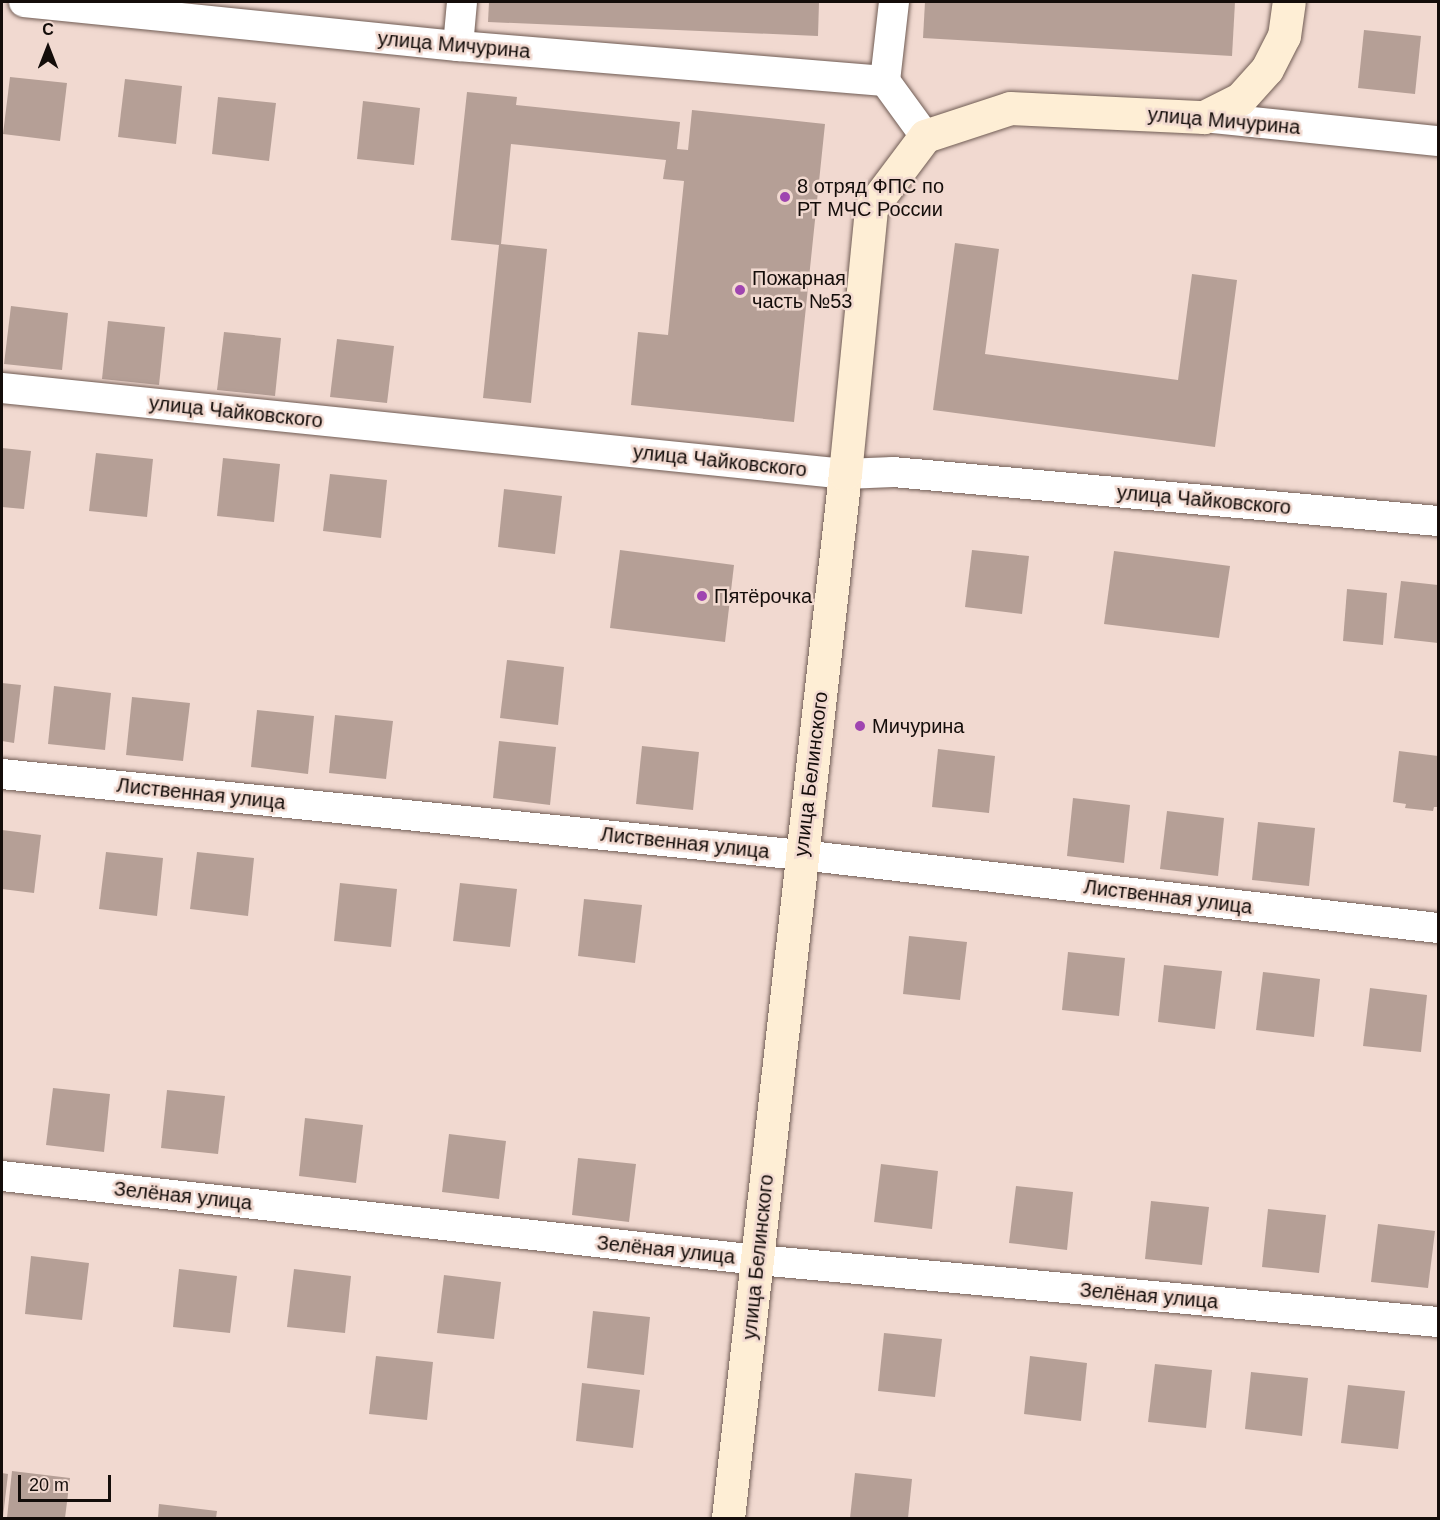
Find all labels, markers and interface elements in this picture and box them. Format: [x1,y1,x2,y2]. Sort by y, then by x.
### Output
north arrow [18,18,78,78]
text: С [42,21,54,38]
street label: улица Мичурина [377,26,531,64]
street label: улица Мичурина [1147,102,1301,140]
place label: 8 отряд ФПС по РТ МЧС России [797,174,944,221]
marker: 8 отряд ФПС по РТ МЧС России [778,190,792,204]
place label: Пожарная часть №53 [752,266,852,313]
marker: Пожарная часть №53 [733,283,747,297]
street label: улица Чайковского [148,391,324,433]
street label: улица Чайковского [632,440,808,482]
street label: улица Чайковского [1116,480,1292,520]
place label: Пятёрочка [714,584,812,608]
marker: Пятёрочка [695,589,709,603]
street label: улица Белинского [789,690,833,858]
place label: Мичурина [872,714,964,738]
marker: Мичурина [853,719,867,733]
street label: Лиственная улица [115,773,287,815]
street label: Лиственная улица [599,822,771,864]
street label: Лиственная улица [1082,875,1254,919]
street label: улица Белинского [737,1173,779,1341]
street label: Зелёная улица [113,1177,253,1215]
street label: Зелёная улица [596,1231,736,1269]
street label: Зелёная улица [1079,1278,1219,1314]
scale bar [21,1463,114,1501]
text: 20 m [29,1475,69,1495]

